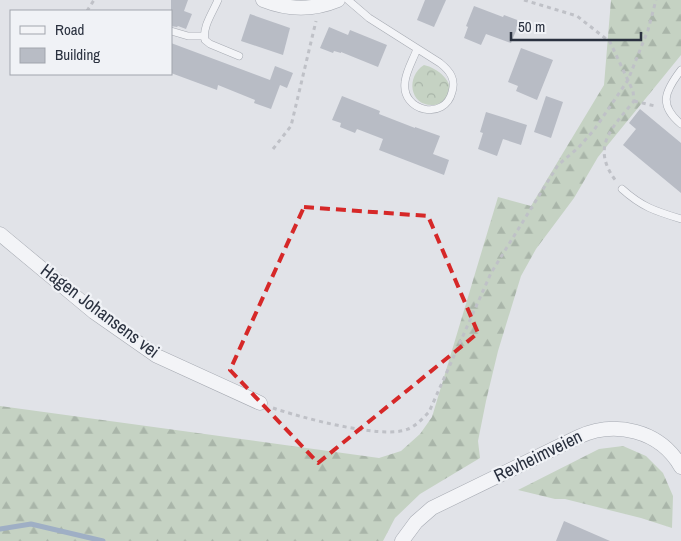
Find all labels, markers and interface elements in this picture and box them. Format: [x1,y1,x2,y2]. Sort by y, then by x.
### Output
legend [10,10,172,75]
scale bar [511,10,641,42]
text: 50 m [518,16,545,37]
text: Road [55,19,84,40]
text: Building [55,44,100,65]
street label: Hagen Johansens vei [36,258,165,364]
street label: Revheimveien [490,423,586,488]

